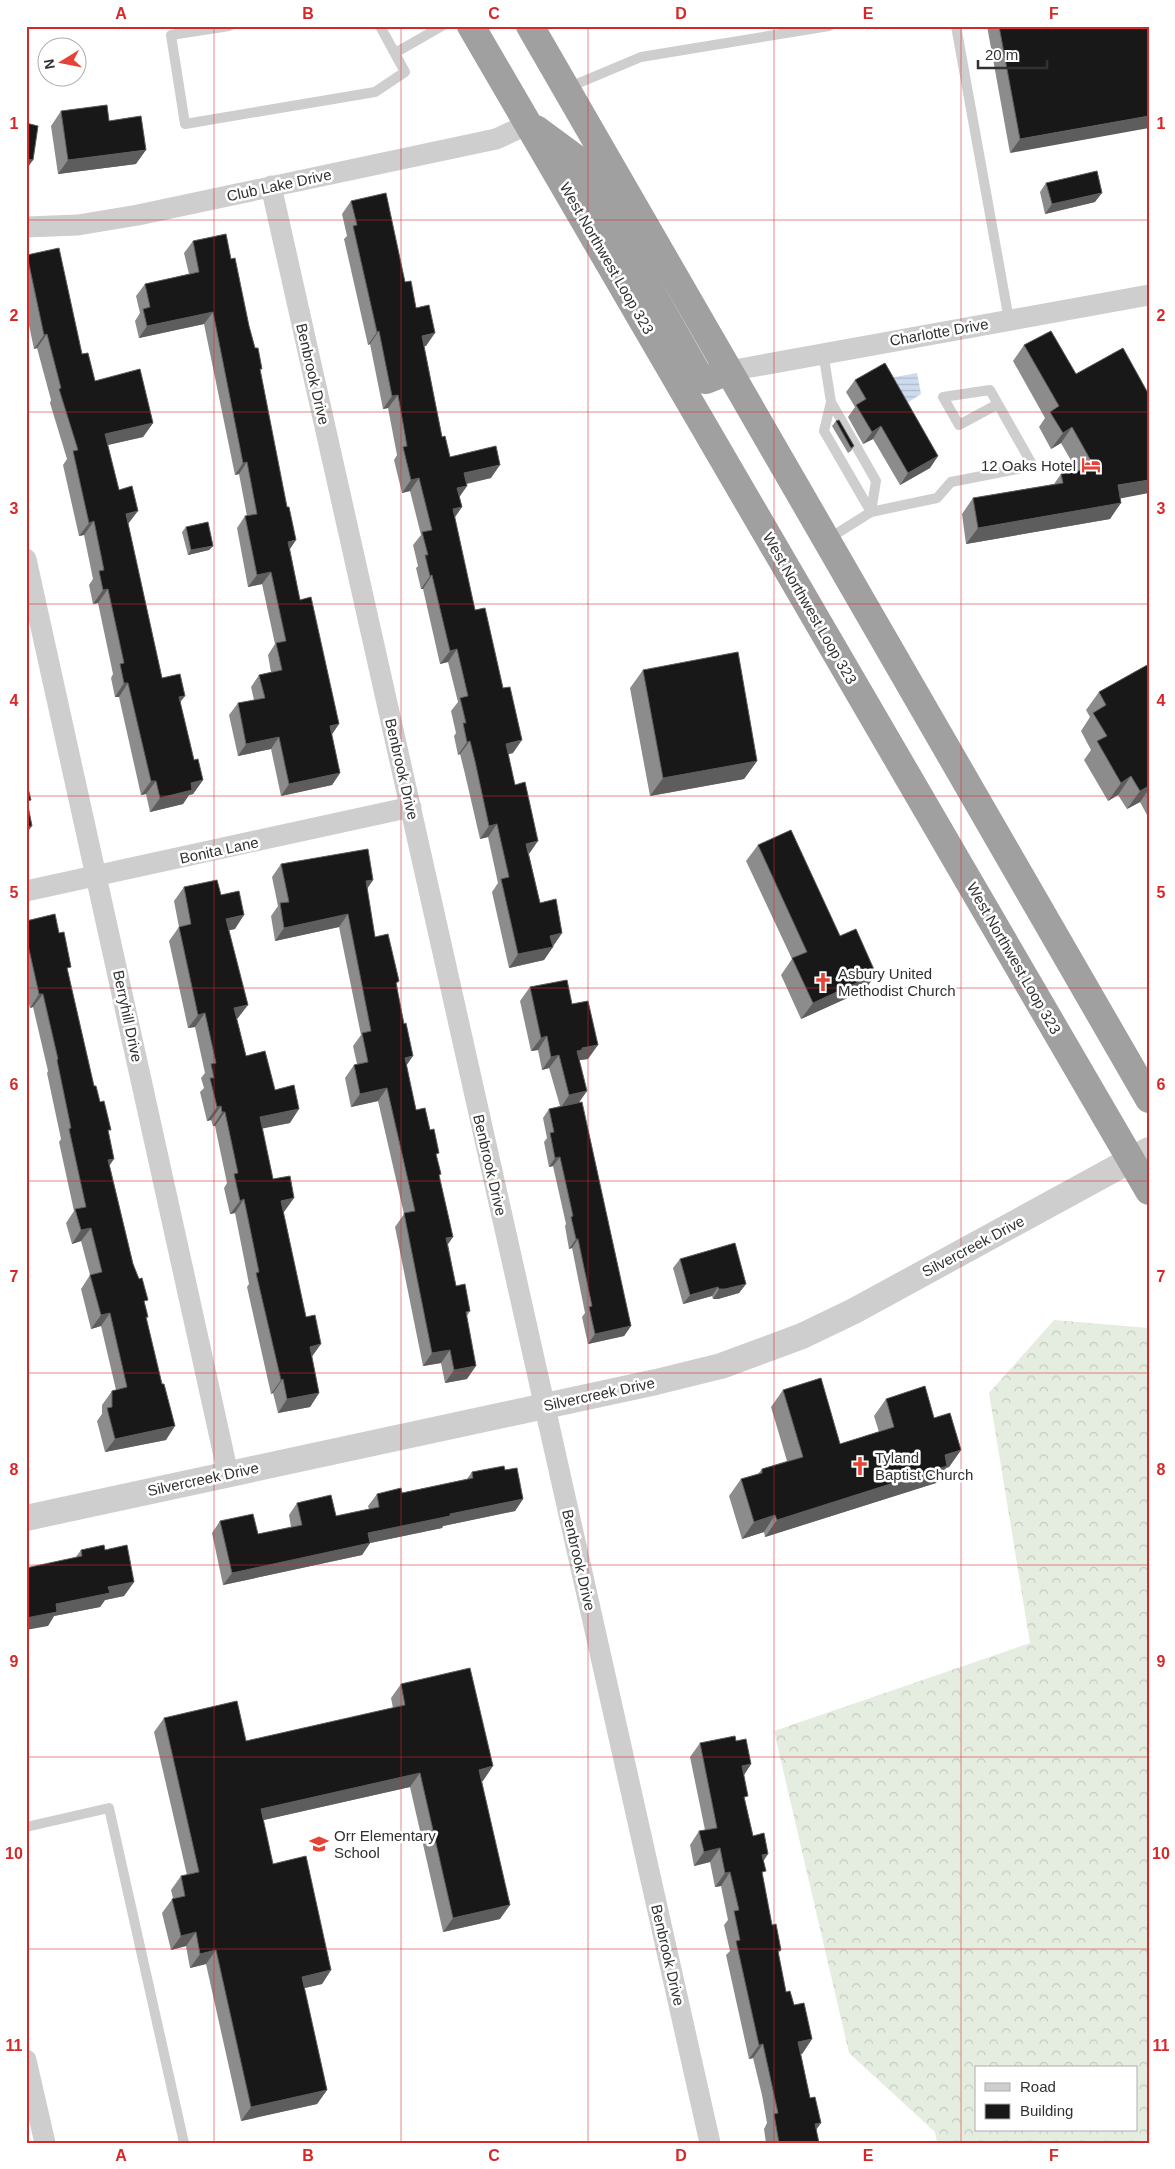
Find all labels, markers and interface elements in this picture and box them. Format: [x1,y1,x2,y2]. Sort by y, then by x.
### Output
text: A [115,5,127,22]
text: B [302,5,314,22]
text: C [488,5,500,22]
text: D [675,5,687,22]
text: E [863,5,874,22]
text: F [1049,5,1059,22]
north arrow [38,38,88,88]
scale bar [978,38,1046,70]
text: 20 m [985,46,1018,63]
text: N [40,58,58,71]
text: 1 [10,115,19,132]
text: 1 [1157,115,1166,132]
street label: Club Lake Drive [225,166,333,204]
street label: West Northwest Loop 323 [557,179,657,337]
text: 2 [10,307,19,324]
text: 2 [1157,307,1166,324]
street label: Charlotte Drive [888,315,990,349]
street label: Benbrook Drive [293,322,333,426]
hotel icon: 12 Oaks Hotel [1080,454,1102,476]
place label: 12 Oaks Hotel [981,457,1076,474]
text: 3 [10,500,19,517]
text: 3 [1157,500,1166,517]
street label: West Northwest Loop 323 [760,529,860,687]
text: 4 [10,692,19,709]
text: 4 [1157,692,1166,709]
street label: Benbrook Drive [382,717,422,821]
street label: Bonita Lane [178,833,260,867]
street label: West Northwest Loop 323 [964,879,1064,1037]
text: 5 [10,884,19,901]
text: 5 [1157,884,1166,901]
place label: Asbury United Methodist Church [838,965,956,999]
street label: Berryhill Drive [110,969,146,1063]
church icon: Asbury United Methodist Church [812,971,834,993]
text: 6 [10,1076,19,1093]
text: 6 [1157,1076,1166,1093]
street label: Benbrook Drive [470,1113,510,1217]
street label: Silvercreek Drive [919,1212,1027,1280]
text: 7 [10,1268,19,1285]
text: 7 [1157,1268,1166,1285]
street label: Silvercreek Drive [542,1374,656,1414]
place label: Tyland Baptist Church [875,1449,973,1483]
church icon: Tyland Baptist Church [849,1455,871,1477]
street label: Silvercreek Drive [146,1459,260,1499]
text: 8 [10,1461,19,1478]
text: 8 [1157,1461,1166,1478]
street label: Benbrook Drive [559,1508,599,1612]
text: 9 [10,1653,19,1670]
text: 9 [1157,1653,1166,1670]
place label: Orr Elementary School [334,1827,436,1861]
school or university icon: Orr Elementary School [308,1833,330,1855]
text: 10 [5,1845,23,1862]
text: 10 [1152,1845,1170,1862]
street label: Benbrook Drive [648,1903,688,2007]
text: 11 [6,2037,23,2054]
text: 11 [1153,2037,1170,2054]
legend [975,2066,1138,2132]
text: Road [1020,2078,1056,2095]
text: Building [1020,2102,1073,2119]
text: A [115,2147,127,2164]
text: B [302,2147,314,2164]
text: C [488,2147,500,2164]
text: D [675,2147,687,2164]
text: E [863,2147,874,2164]
text: F [1049,2147,1059,2164]

